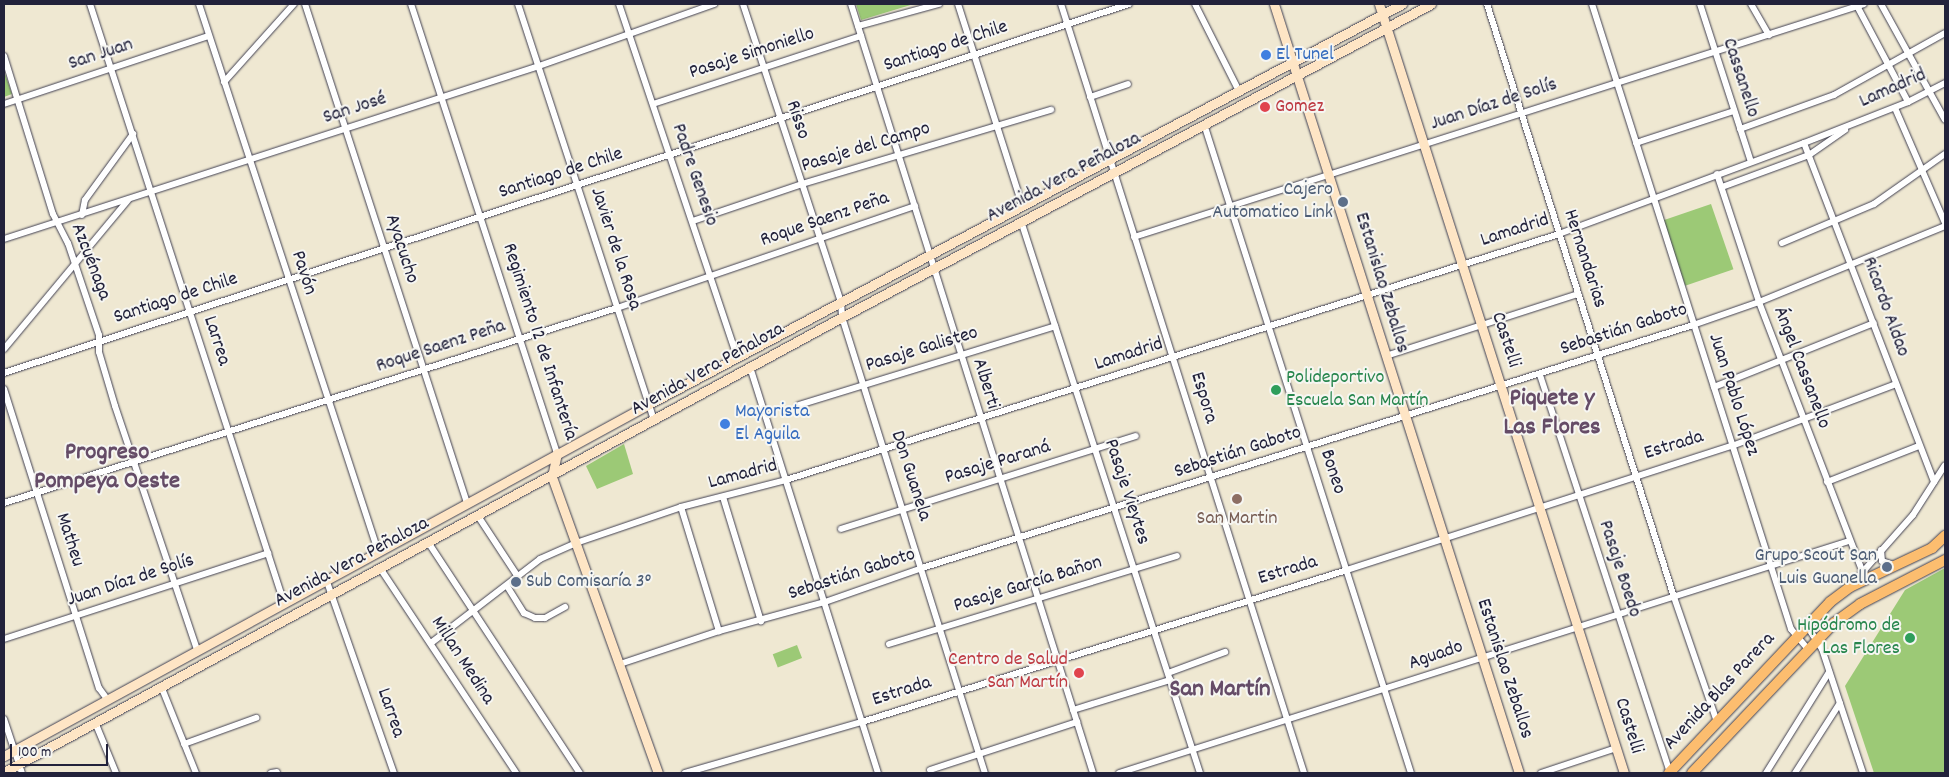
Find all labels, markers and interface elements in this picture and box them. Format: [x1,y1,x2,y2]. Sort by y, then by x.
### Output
street label: Santiago de Chile [881,16,1011,78]
street label: Pasaje Simoniello [686,22,818,86]
street label: San Juan [66,33,136,77]
street label: Cassanello [1716,35,1764,121]
place label: El Tunel [1276,43,1334,67]
marker: El Tunel [1260,49,1272,61]
street label: Lamadrid [1856,64,1930,114]
street label: Juan Díaz de Solís [1428,73,1560,137]
street label: San José [320,88,390,130]
place label: Gomez [1275,95,1324,119]
street label: Risso [780,98,814,142]
marker: Gomez [1259,101,1271,113]
street label: Pasaje del Campo [799,117,933,179]
street label: Padre Genesio [665,121,723,229]
street label: Avenida Vera Peñaloza [983,127,1145,229]
street label: Santiago de Chile [496,143,626,205]
place label: Cajero Automatico Link [1212,178,1333,225]
street label: Javier de la Rosa [584,185,646,313]
street label: Roque Saenz Peña [758,187,892,253]
marker: Cajero Automatico Link [1337,196,1349,208]
street label: Hernandarias [1557,207,1611,311]
street label: Lamadrid [1478,209,1552,253]
street label: Estanislao Zeballos [1348,210,1414,356]
street label: Ayacucho [379,211,423,287]
street label: Azcuénaga [64,220,116,304]
street label: Regimiento 12 de Infantería [496,241,582,443]
street label: Pavón [285,248,321,298]
street label: Ricardo Aldao [1856,254,1914,360]
street label: Santiago de Chile [111,268,241,330]
street label: Sebastián Gaboto [1557,298,1691,362]
street label: Ángel Cassanello [1767,304,1835,432]
street label: Castelli [1485,309,1525,371]
street label: Larrea [197,313,235,369]
street label: Roque Saenz Peña [373,315,509,379]
street label: Avenida Vera Peñaloza [627,318,789,422]
street label: Pasaje Galisteo [863,322,981,378]
street label: Juan Pablo López [1702,331,1764,459]
street label: Lamadrid [1092,333,1166,377]
street label: Alberti [966,356,1004,412]
place label: Polideportivo Escuela San Martín [1286,366,1429,413]
street label: Espora [1184,369,1222,427]
marker: Polideportivo Escuela San Martín [1270,384,1282,396]
district label: Piquete y Las Flores [1503,385,1601,444]
place label: Mayorista El Aguila [735,400,809,447]
marker: Mayorista El Aguila [719,418,731,430]
street label: Sebastián Gaboto [1171,421,1305,485]
street label: Estrada [1642,426,1706,466]
street label: Don Guanela [884,428,936,524]
street label: Pasaje Paraná [942,436,1054,490]
street label: Pasaje Vieytes [1098,436,1154,548]
district label: Progreso Pompeya Oeste [34,439,180,498]
street label: Boneo [1314,447,1350,497]
street label: Lamadrid [706,454,780,496]
marker: San Martin [1231,493,1243,505]
place label: San Martin [1197,507,1277,531]
street label: Matheu [49,510,89,570]
street label: Avenida Vera Peñaloza [271,512,433,614]
street label: Pasaje Boedo [1592,518,1646,620]
street label: Sebastián Gaboto [785,543,919,607]
place label: Grupo Scout San Luis Guanella [1754,544,1877,591]
street label: Juan Díaz de Solís [65,549,197,613]
street label: Pasaje García Bañon [951,551,1105,619]
street label: Estrada [1256,551,1320,591]
marker: Grupo Scout San Luis Guanella [1881,561,1893,573]
place label: Sub Comisaría 3° [526,570,651,594]
marker: Sub Comisaría 3° [510,576,522,588]
street label: Estanislao Zeballos [1470,596,1538,742]
street label: Millan Medina [425,612,499,710]
place label: Hipódromo de Las Flores [1797,614,1900,661]
street label: Avenida Blas Parera [1659,628,1781,756]
marker: Hipódromo de Las Flores [1904,632,1916,644]
street label: Aguado [1406,636,1466,676]
place label: Centro de Salud San Martín [948,649,1068,696]
marker: Centro de Salud San Martín [1072,666,1086,680]
street label: Estrada [870,671,934,713]
district label: San Martín [1169,675,1271,705]
street label: Larrea [370,685,410,741]
street label: Castelli [1608,695,1648,757]
scale bar [12,734,110,766]
text: 100 m [18,742,51,764]

